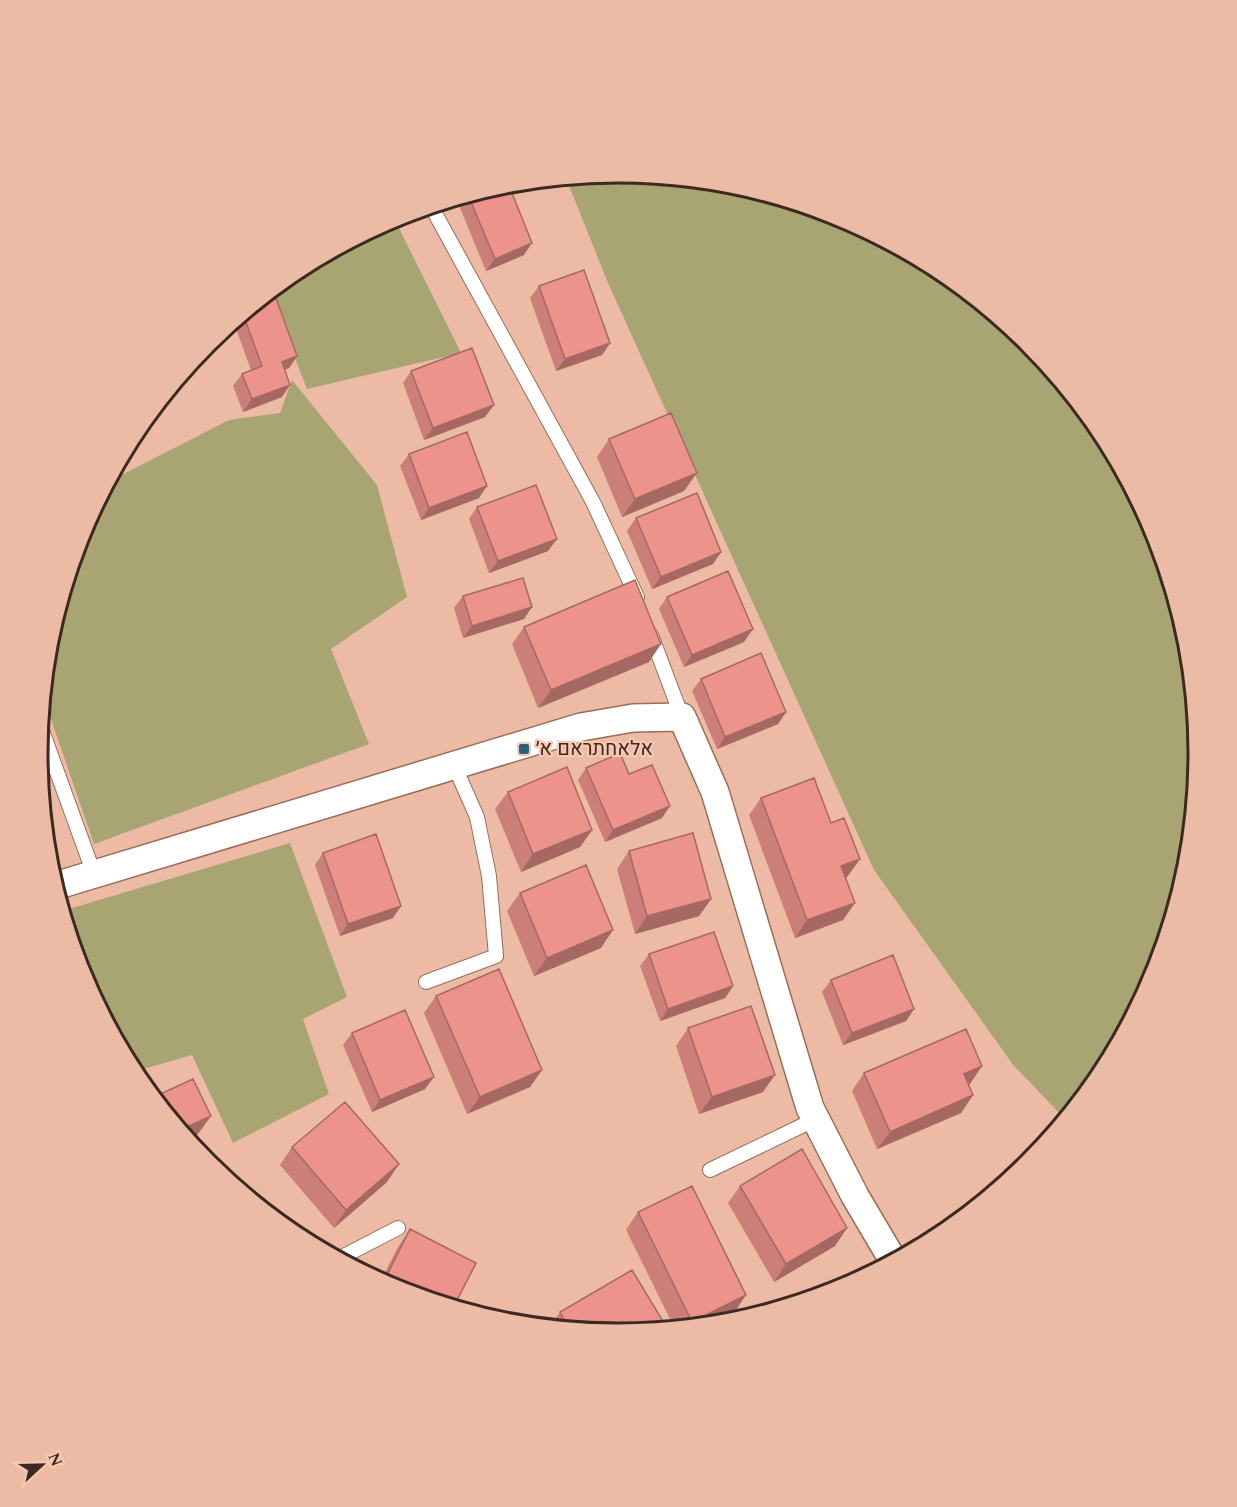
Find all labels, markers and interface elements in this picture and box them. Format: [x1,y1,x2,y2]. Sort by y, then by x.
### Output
place label: אלאחתראם א׳ [536,734,653,764]
marker: אלאחתראם א׳ [517,742,531,756]
north arrow [12,1435,72,1495]
text: N [41,1449,69,1470]

